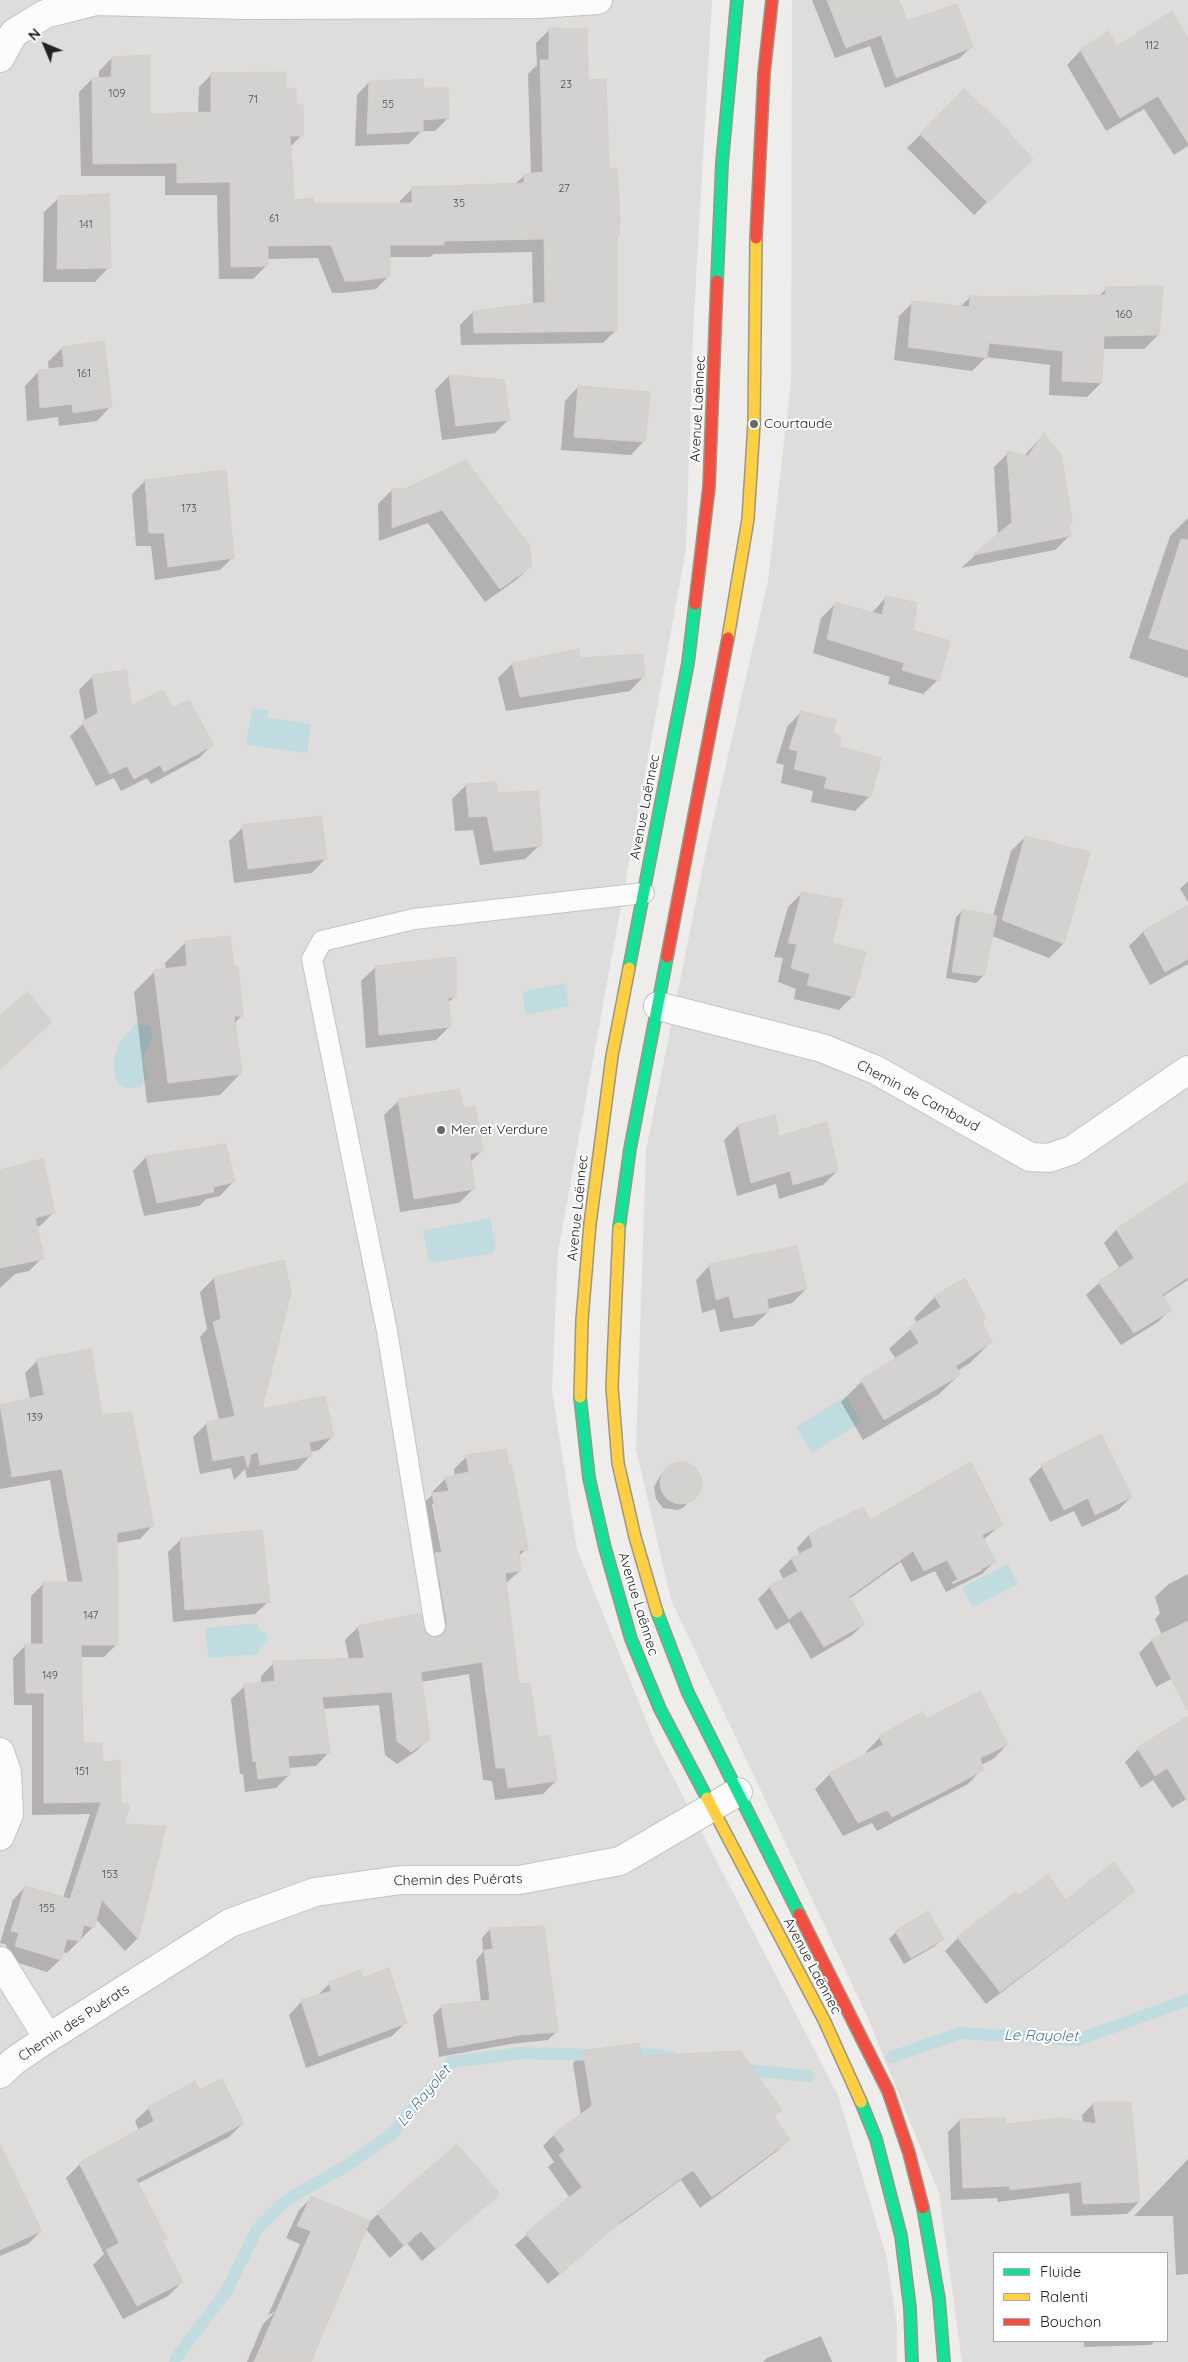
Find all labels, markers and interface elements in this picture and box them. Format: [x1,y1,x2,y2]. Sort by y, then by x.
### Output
north arrow [20,20,70,70]
text: N [24,24,44,44]
house number: 112 [1145,39,1159,53]
house number: 23 [560,78,572,92]
house number: 109 [109,87,125,101]
house number: 71 [248,93,258,107]
house number: 55 [382,98,394,112]
house number: 27 [558,182,570,196]
house number: 35 [453,197,465,211]
house number: 61 [269,212,279,226]
house number: 141 [79,218,93,232]
house number: 160 [1116,308,1132,322]
street label: Avenue Laënnec [687,355,709,463]
house number: 161 [77,367,91,381]
place label: Courtaude [764,416,832,432]
marker: Courtaude [748,418,760,430]
house number: 173 [181,502,197,516]
street label: Avenue Laënnec [627,753,663,861]
street label: Chemin de Cambaud [854,1057,982,1135]
place label: Mer et Verdure [451,1122,548,1138]
marker: Mer et Verdure [435,1124,447,1136]
street label: Avenue Laënnec [564,1154,592,1262]
house number: 139 [27,1411,43,1425]
street label: Avenue Laënnec [614,1550,662,1658]
house number: 147 [83,1609,99,1623]
house number: 149 [42,1669,58,1683]
house number: 151 [75,1765,89,1779]
house number: 153 [102,1868,118,1882]
street label: Chemin des Puérats [393,1870,523,1890]
house number: 155 [39,1902,55,1916]
street label: Avenue Laënnec [779,1915,845,2017]
street label: Chemin des Puérats [15,1981,133,2065]
water label: Le Rayolet [1004,2026,1078,2046]
water label: Le Rayolet [393,2062,455,2130]
legend [993,2252,1168,2342]
text: Fluide [1040,2262,1081,2281]
text: Ralenti [1040,2287,1088,2306]
text: Bouchon [1040,2312,1101,2331]

